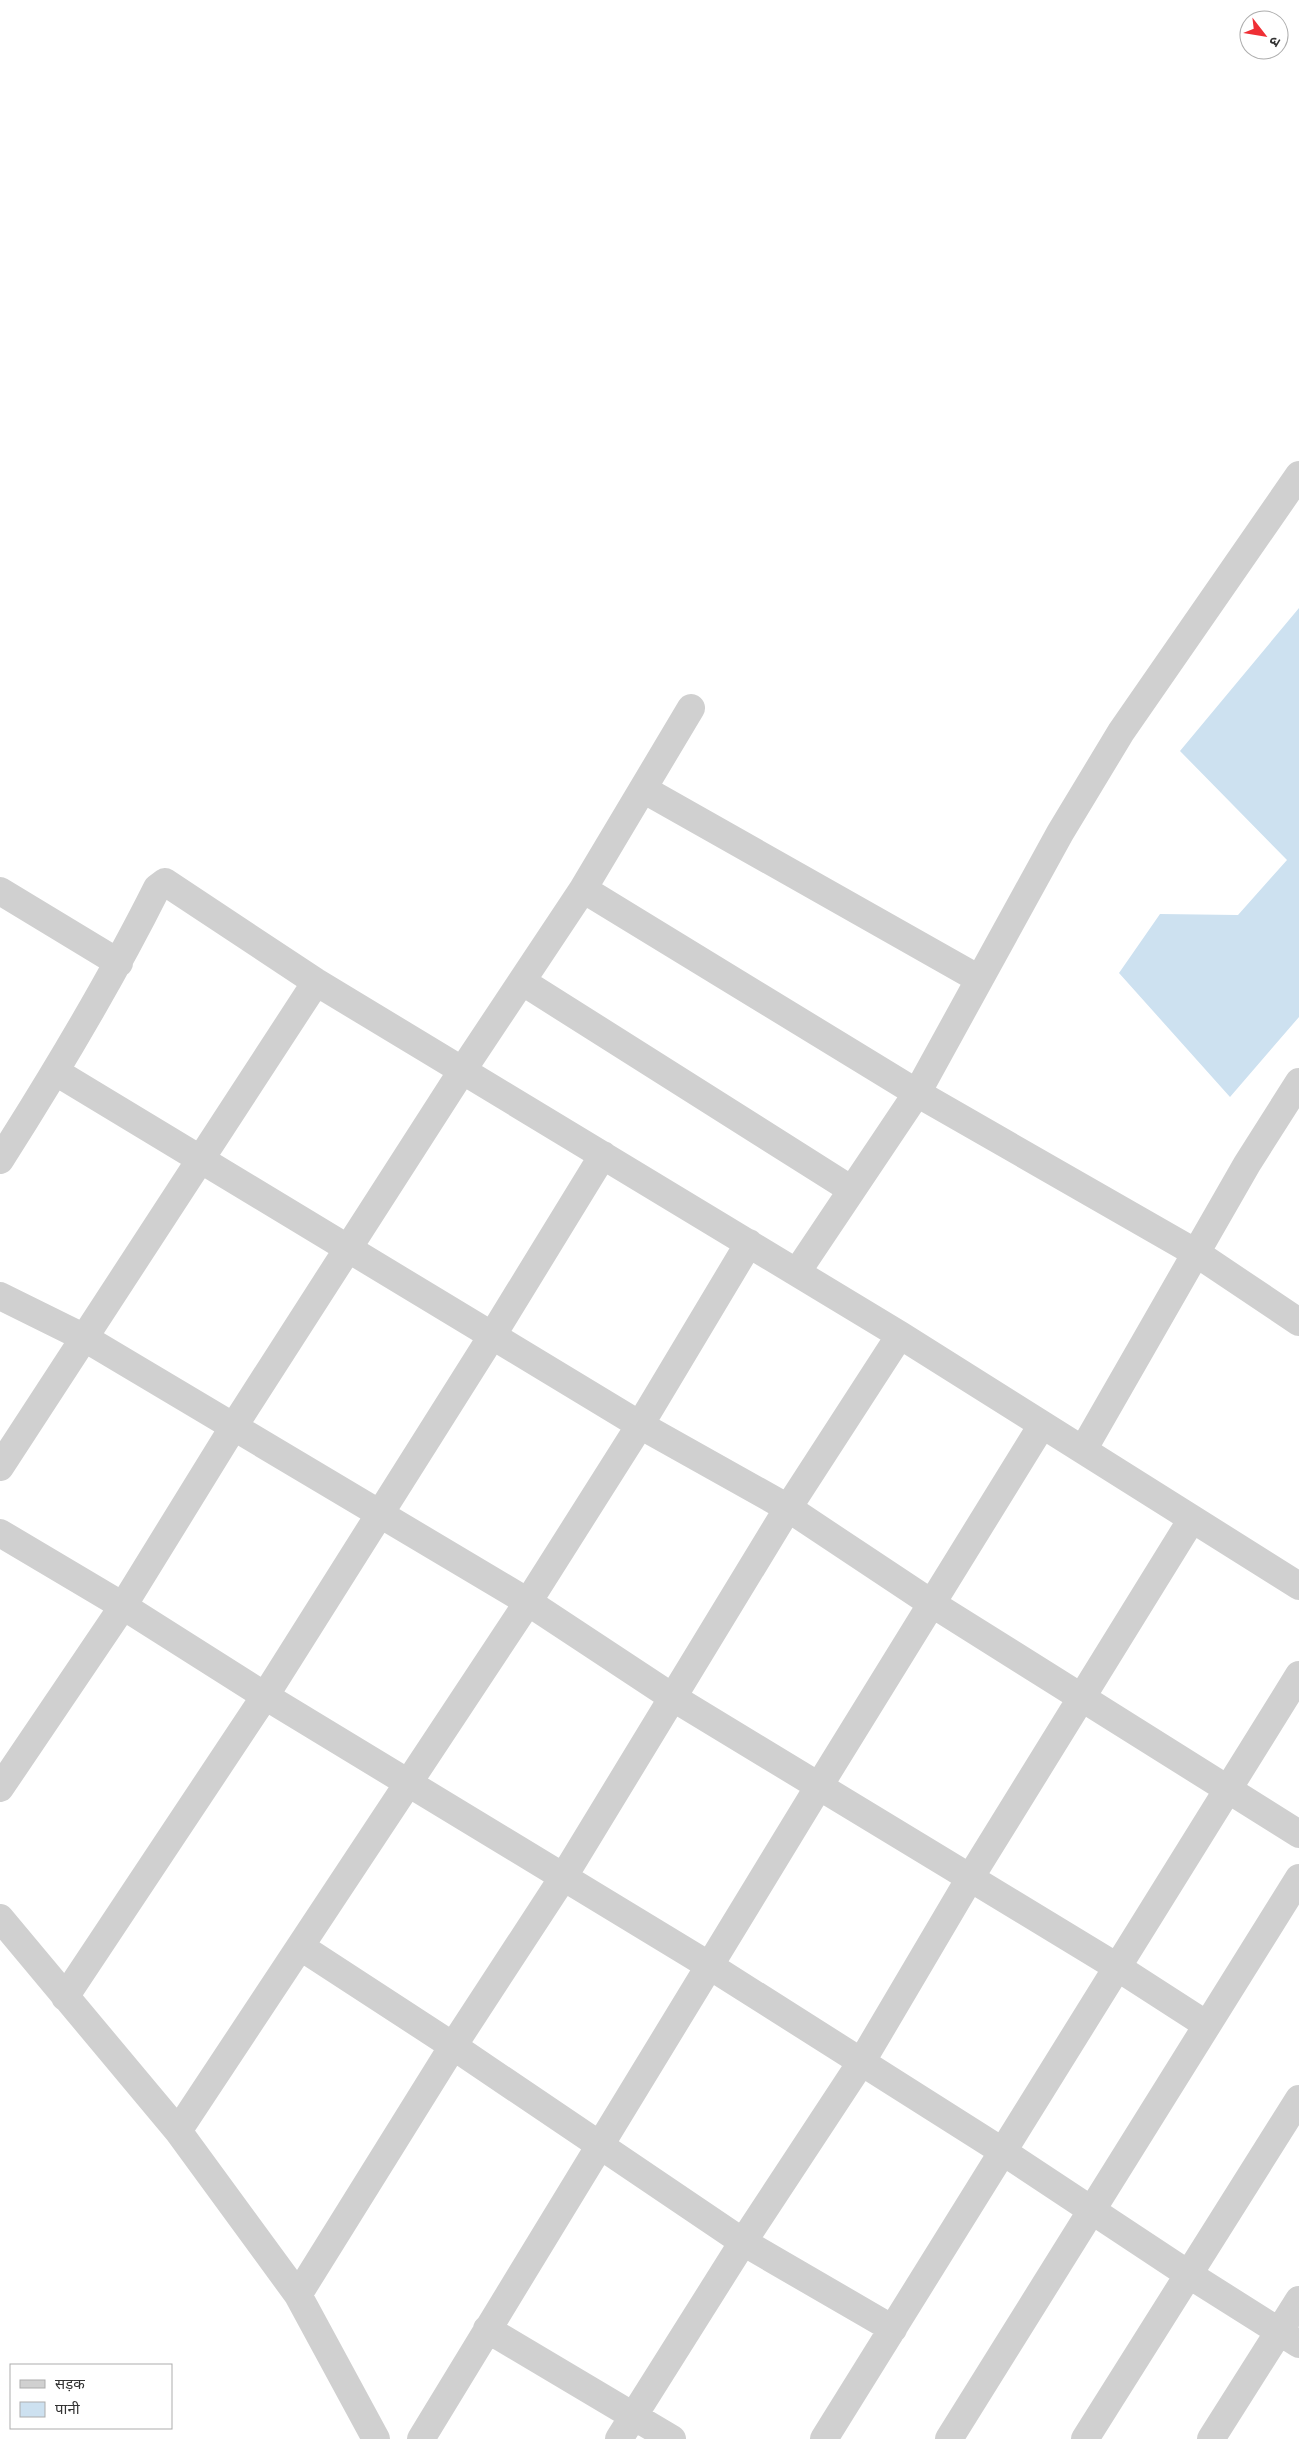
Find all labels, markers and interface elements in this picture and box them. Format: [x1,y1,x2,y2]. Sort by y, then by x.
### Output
north arrow [1239,10,1289,60]
text: उ [1265,34,1284,50]
legend [10,2364,172,2429]
text: सड़क [55,2375,85,2393]
text: पानी [55,2400,81,2418]

